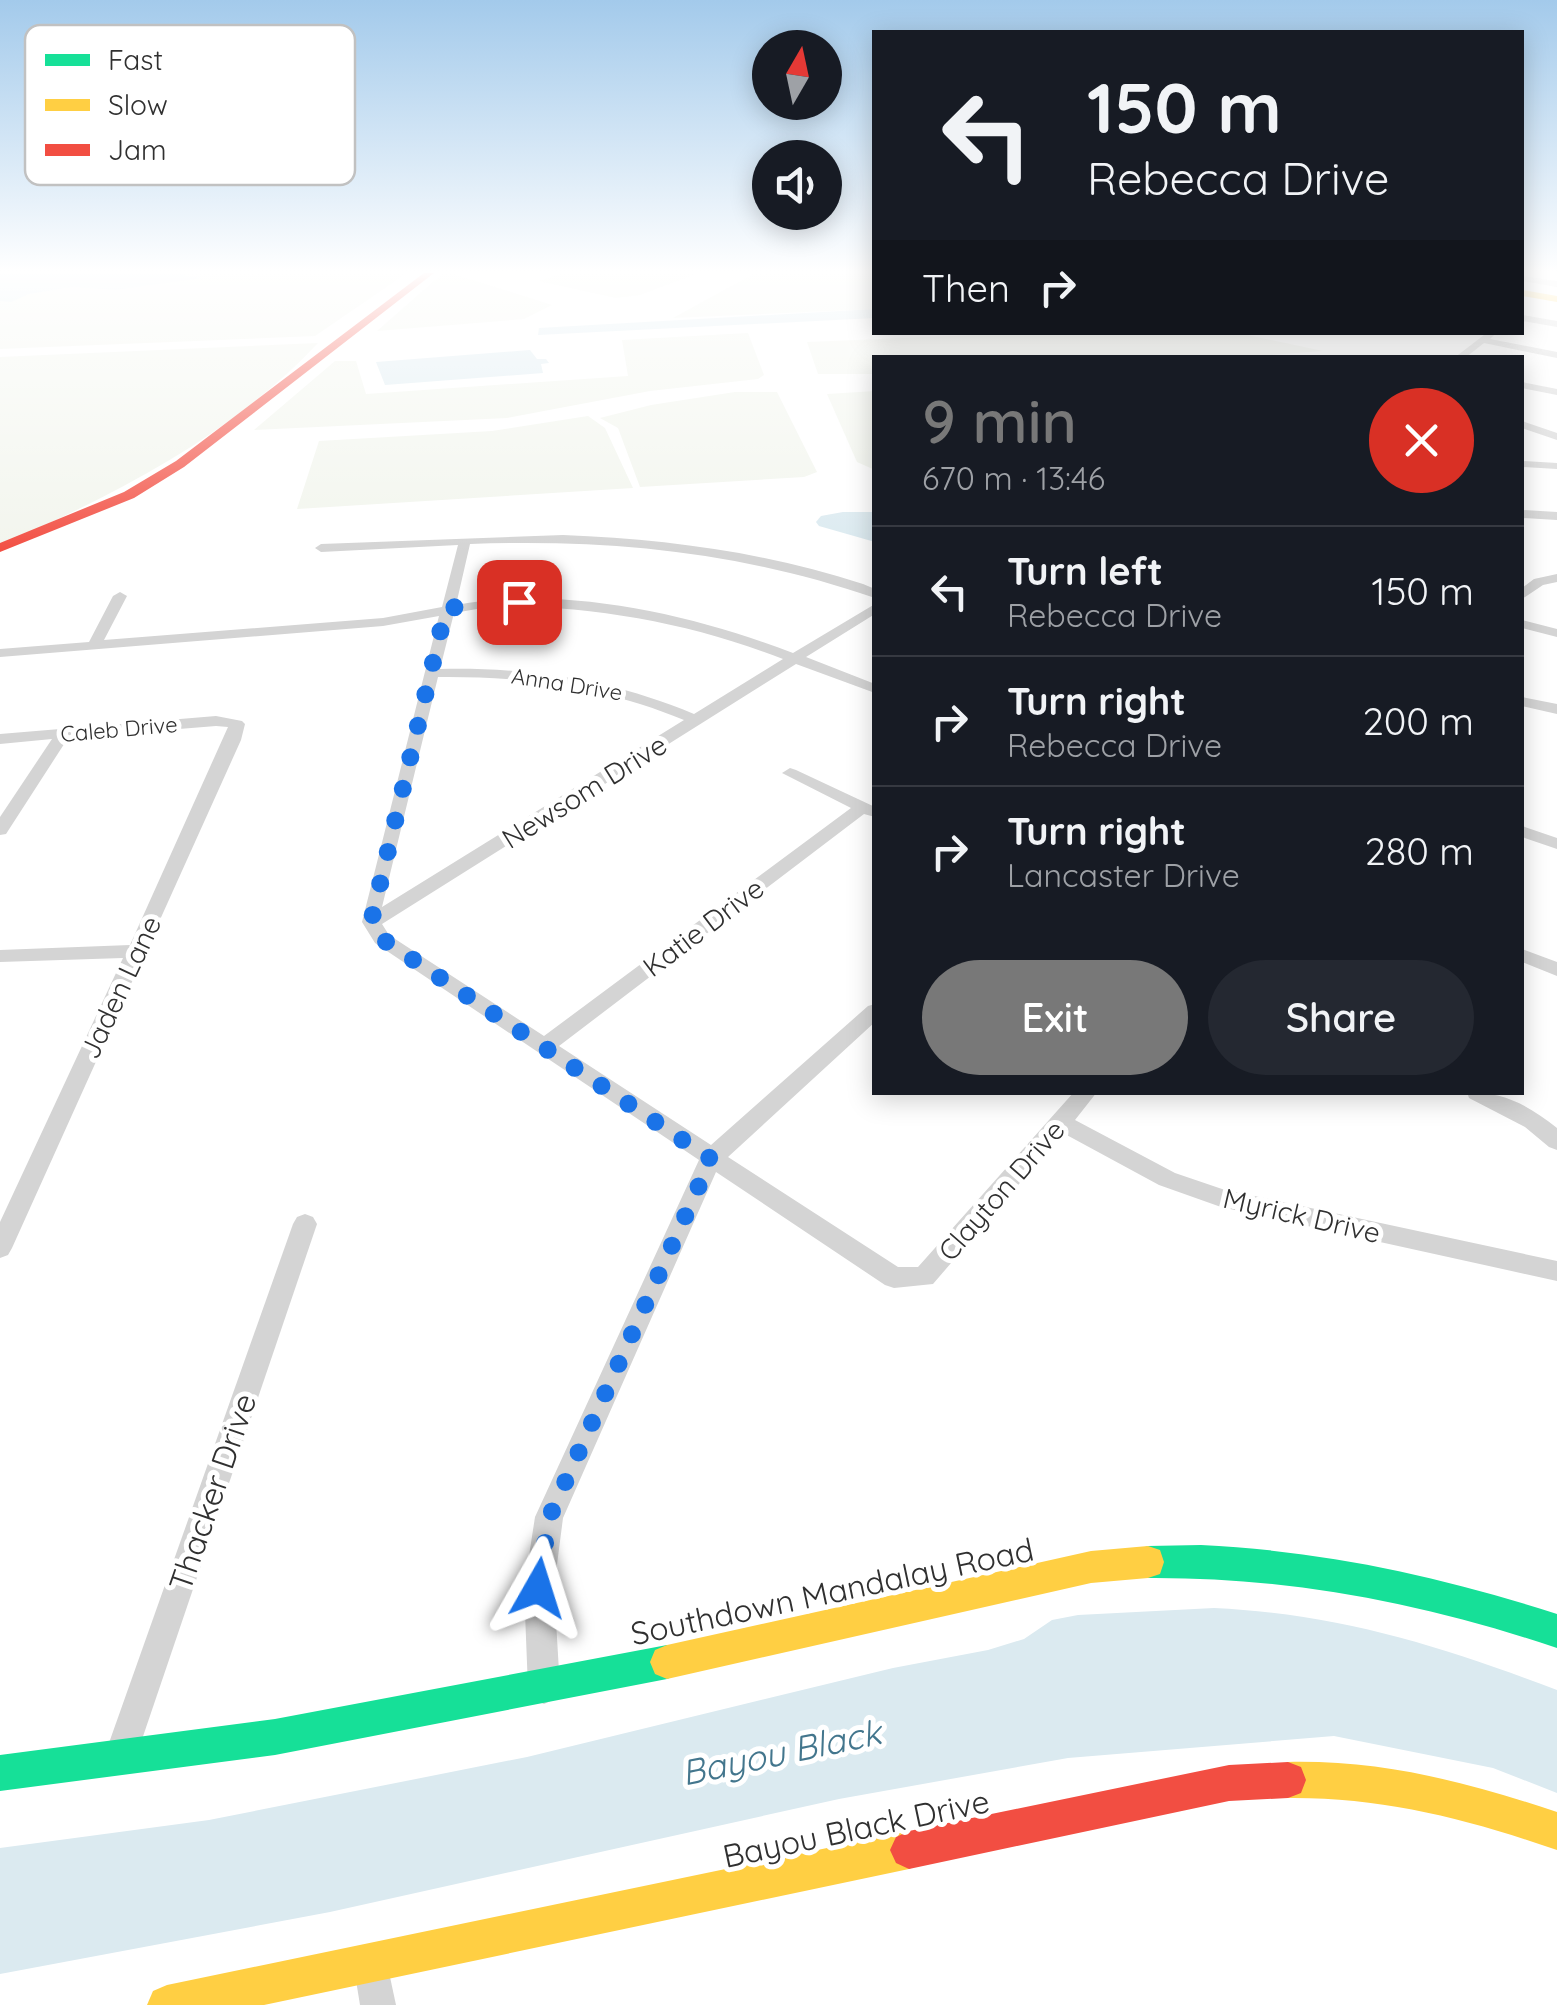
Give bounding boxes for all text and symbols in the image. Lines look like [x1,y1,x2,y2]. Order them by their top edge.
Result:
legend [25,25,355,185]
north arrow [752,30,842,120]
map controls [752,30,842,230]
text: Fast [108,42,163,77]
text: 150 m [1087,63,1282,151]
icon: left [922,70,1052,200]
text: Slow [108,87,168,122]
text: Jam [108,132,167,167]
button: sound [752,140,842,230]
text: Rebecca Drive [1087,150,1390,206]
icon: right [1030,260,1085,315]
text: Then [922,264,1010,312]
text: 9 min [922,383,1077,458]
button: close [1369,388,1474,493]
text: 670 m · 13:46 [922,458,1105,498]
text: Turn left [1007,547,1163,595]
pin [477,560,562,645]
icon: left [922,564,977,619]
text: 150 m [1372,567,1474,615]
icon: arrive [492,575,547,630]
text: Rebecca Drive [1007,595,1222,635]
street label: Anna Drive [510,661,624,707]
text: Turn right [1007,677,1186,725]
icon: right [922,694,977,749]
text: 200 m [1363,697,1474,745]
street label: Caleb Drive [59,710,179,748]
text: Rebecca Drive [1007,725,1222,765]
street label: Newsom Drive [495,726,673,856]
text: Turn right [1007,807,1186,855]
icon: right [922,824,977,879]
text: 280 m [1365,827,1474,875]
text: Lancaster Drive [1007,855,1240,895]
street label: Katie Drive [636,870,770,984]
street label: Jaden Lane [72,910,168,1064]
button: Exit [922,960,1188,1075]
button: Share [1208,960,1474,1075]
street label: Clayton Drive [930,1112,1072,1268]
street label: Myrick Drive [1220,1180,1384,1250]
street label: Thacker Drive [160,1388,264,1596]
street label: Southdown Mandalay Road [627,1529,1037,1653]
position arrow [486,1536,590,1640]
water label: Bayou Black [677,1709,888,1795]
street label: Bayou Black Drive [719,1780,993,1876]

